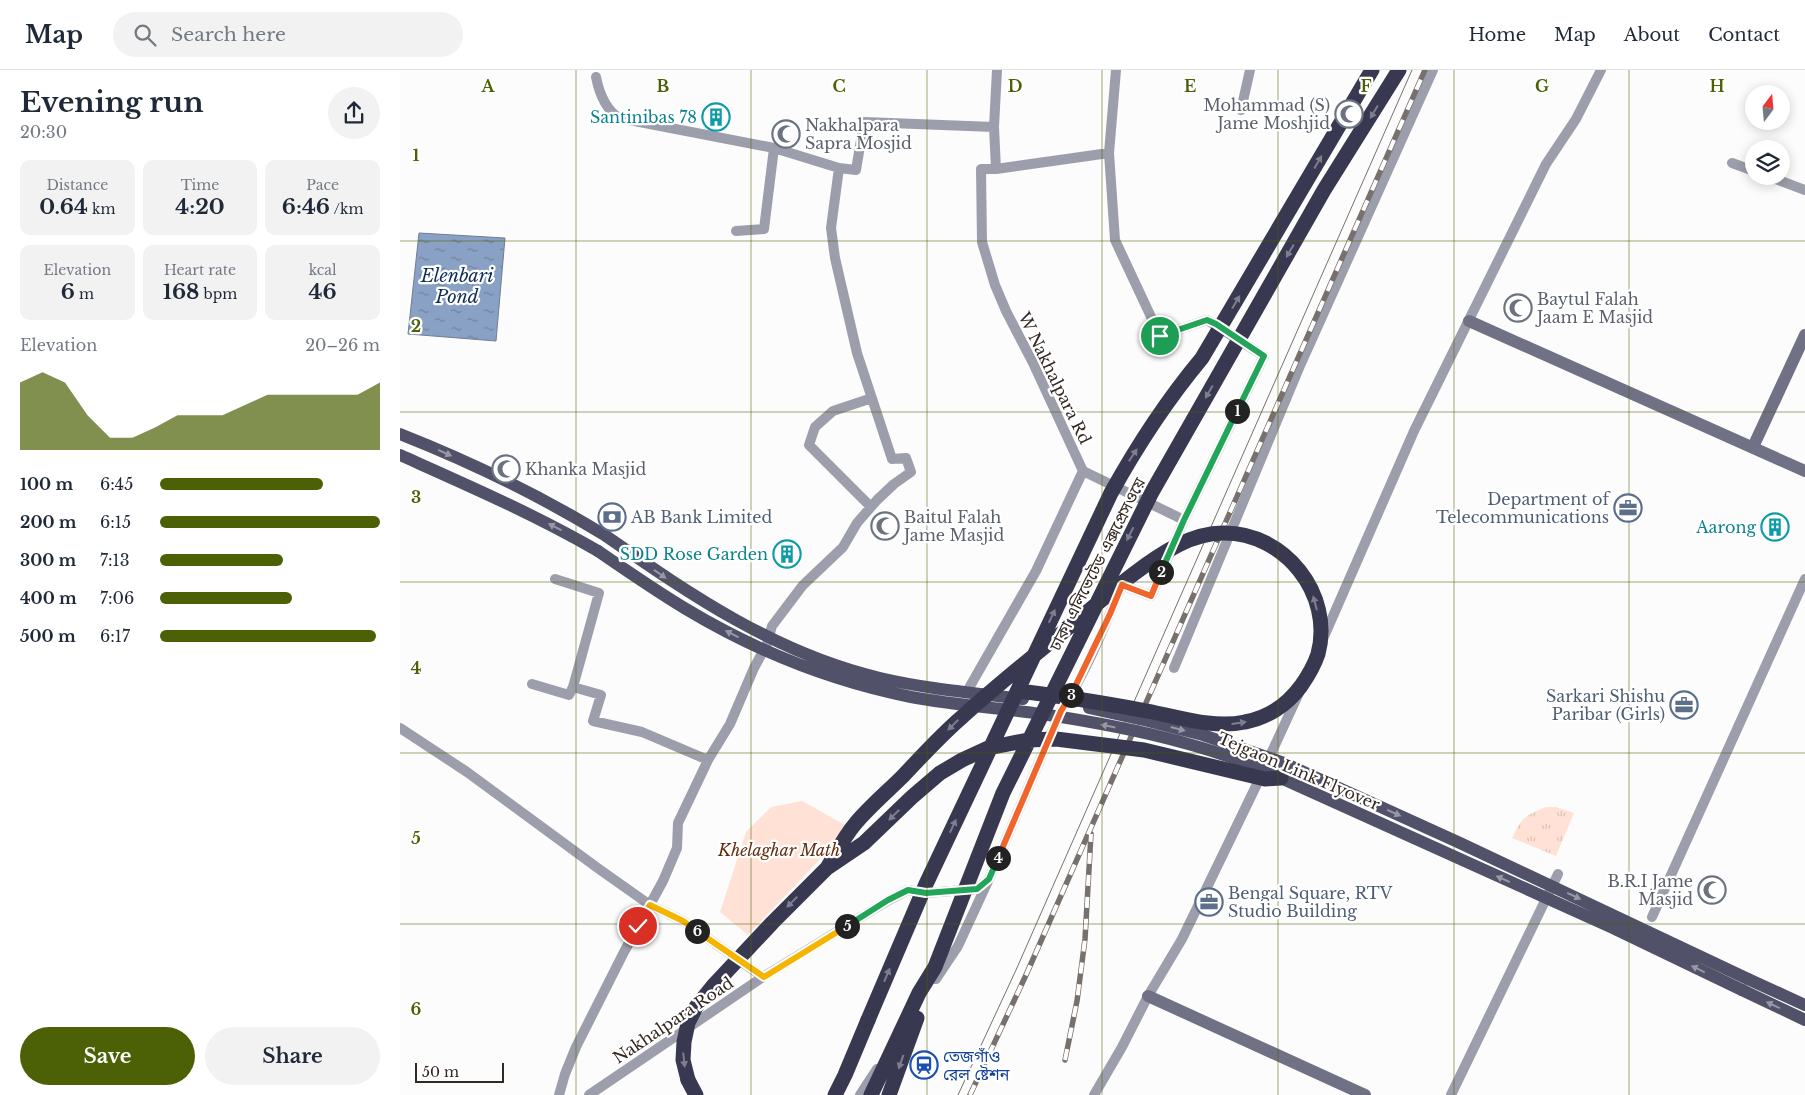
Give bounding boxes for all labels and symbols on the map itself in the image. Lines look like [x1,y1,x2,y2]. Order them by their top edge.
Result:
text: A [481,76,496,96]
text: B [657,76,670,96]
text: C [832,76,846,96]
text: D [1008,76,1022,96]
text: E [1184,76,1196,96]
text: F [1360,76,1372,96]
text: G [1535,76,1549,96]
text: H [1709,76,1725,96]
north arrow [1745,85,1790,130]
place label: Mohammad (S) Jame Moshjid [1204,95,1330,133]
mosque icon: Mohammad (S) Jame Moshjid [1334,99,1364,129]
building icon: Santinibas 78 [701,102,731,132]
one-way arrow [1369,105,1378,118]
place label: Santinibas 78 [590,107,697,127]
place label: Nakhalpara Sapra Mosjid [805,115,912,153]
mosque icon: Nakhalpara Sapra Mosjid [771,119,801,149]
text: 1 [413,145,420,165]
one-way arrow [1314,155,1323,168]
one-way arrow [1285,244,1294,257]
water label: Elenbari Pond [420,265,494,308]
place label: Baytul Falah Jaam E Masjid [1535,289,1653,327]
mosque icon: Baytul Falah Jaam E Masjid [1503,293,1533,323]
one-way arrow [1231,295,1240,308]
street label: W Nakhalpara Rd [1014,308,1096,447]
pin [1139,315,1181,357]
text: 2 [411,316,421,336]
one-way arrow [1205,384,1213,399]
pin: 1 [1224,398,1250,424]
one-way arrow [1128,449,1137,462]
one-way arrow [438,450,452,458]
mosque icon: Khanka Masjid [491,454,521,484]
place label: Khanka Masjid [525,459,646,479]
street label: ঢাকা এলিভেটেড এক্সপ্রেসওয়ে [1044,473,1150,655]
text: 3 [411,487,421,507]
place label: Department of Telecommunications [1436,489,1611,527]
office icon: Department of Telecommunications [1613,493,1643,523]
bank icon: AB Bank Limited [597,502,627,532]
place label: AB Bank Limited [630,507,773,527]
place label: Baitul Falah Jame Masjid [902,507,1004,545]
mosque icon: Baitul Falah Jame Masjid [870,511,900,541]
building icon: Aarong [1760,512,1790,542]
place label: Aarong [1695,517,1756,537]
one-way arrow [548,523,562,531]
one-way arrow [1126,527,1134,541]
building icon: SDD Rose Garden [772,539,802,569]
place label: SDD Rose Garden [620,544,768,564]
pin: 2 [1148,560,1174,584]
one-way arrow [654,569,667,579]
one-way arrow [1311,595,1319,610]
one-way arrow [1049,609,1057,623]
one-way arrow [724,630,739,638]
text: 4 [411,658,421,678]
pin: 3 [1058,682,1084,708]
place label: Sarkari Shishu Paribar (Girls) [1546,686,1665,724]
office icon: Sarkari Shishu Paribar (Girls) [1669,690,1699,720]
one-way arrow [1231,718,1247,726]
one-way arrow [948,719,960,731]
one-way arrow [1100,721,1116,729]
one-way arrow [1171,725,1186,733]
street label: Tejgaon Link Flyover [1215,728,1383,814]
one-way arrow [888,809,900,821]
one-way arrow [1387,810,1401,818]
one-way arrow [949,819,957,834]
text: 5 [411,828,421,848]
park label: Khelaghar Math [717,840,840,860]
pin: 4 [986,846,1010,870]
place label: B.R.I Jame Masjid [1607,871,1693,909]
one-way arrow [1496,874,1510,882]
mosque icon: B.R.I Jame Masjid [1697,875,1727,905]
place label: Bengal Square, RTV Studio Building [1228,883,1393,921]
office icon: Bengal Square, RTV Studio Building [1194,887,1224,917]
one-way arrow [1567,892,1581,900]
one-way arrow [787,896,799,908]
pin [617,905,659,947]
pin: 5 [834,914,860,938]
pin: 6 [684,918,710,944]
one-way arrow [1691,965,1705,973]
one-way arrow [883,968,891,982]
street label: Nakhalpara Road [609,972,737,1068]
text: 6 [411,999,422,1019]
one-way arrow [1766,1001,1781,1009]
place label: তেজগাঁও রেল ষ্টেশন [943,1046,1010,1084]
station icon: তেজগাঁও রেল ষ্টেশন [909,1050,939,1080]
one-way arrow [680,1052,688,1068]
one-way arrow [897,1055,904,1070]
scale bar [415,1060,504,1083]

